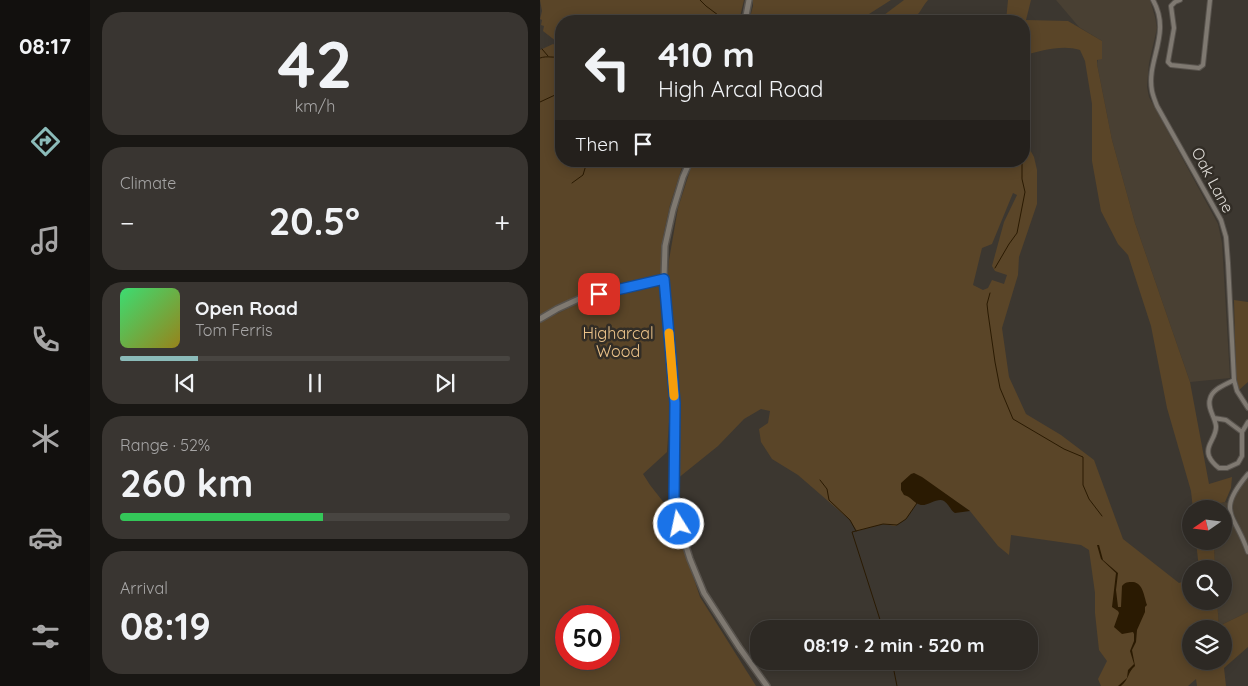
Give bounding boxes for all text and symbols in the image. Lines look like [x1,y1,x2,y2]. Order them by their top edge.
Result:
text: 42 [277,23,353,104]
text: 08:17 [19,32,71,60]
text: 410 m [658,32,755,76]
icon: left [575,35,640,100]
text: High Arcal Road [658,75,823,103]
text: km/h [295,96,335,116]
icon: directions [28,124,63,159]
icon: arrive [629,130,657,158]
text: Then [575,132,619,156]
street label: Oak Lane [1187,144,1239,216]
text: Climate [120,173,176,193]
text: 20.5° [269,197,360,245]
text: − [120,205,135,240]
text: + [494,205,510,240]
icon: music [28,223,63,258]
pin [578,273,620,315]
icon: arrive [585,280,613,308]
text: Open Road [195,296,298,320]
text: Tom Ferris [195,320,272,340]
icon: phone [28,322,63,357]
park label: Higharcal Wood [582,323,654,361]
icon: previous [171,369,199,397]
icon: pause [301,369,329,397]
icon: next [431,369,459,397]
icon: climate [28,421,63,456]
text: Range · 52% [120,435,210,455]
text: 260 km [120,459,253,507]
position arrow [652,497,704,549]
north arrow [1182,500,1232,550]
map controls [1182,500,1232,670]
icon: car [28,520,63,555]
button: search [1182,560,1232,610]
text: Arrival [120,578,168,598]
text: 08:19 [120,602,211,650]
speed limit sign: 50 [555,605,620,670]
icon: filters [28,619,63,654]
button: layers [1182,620,1232,670]
text: 08:19 · 2 min · 520 m [804,633,984,657]

